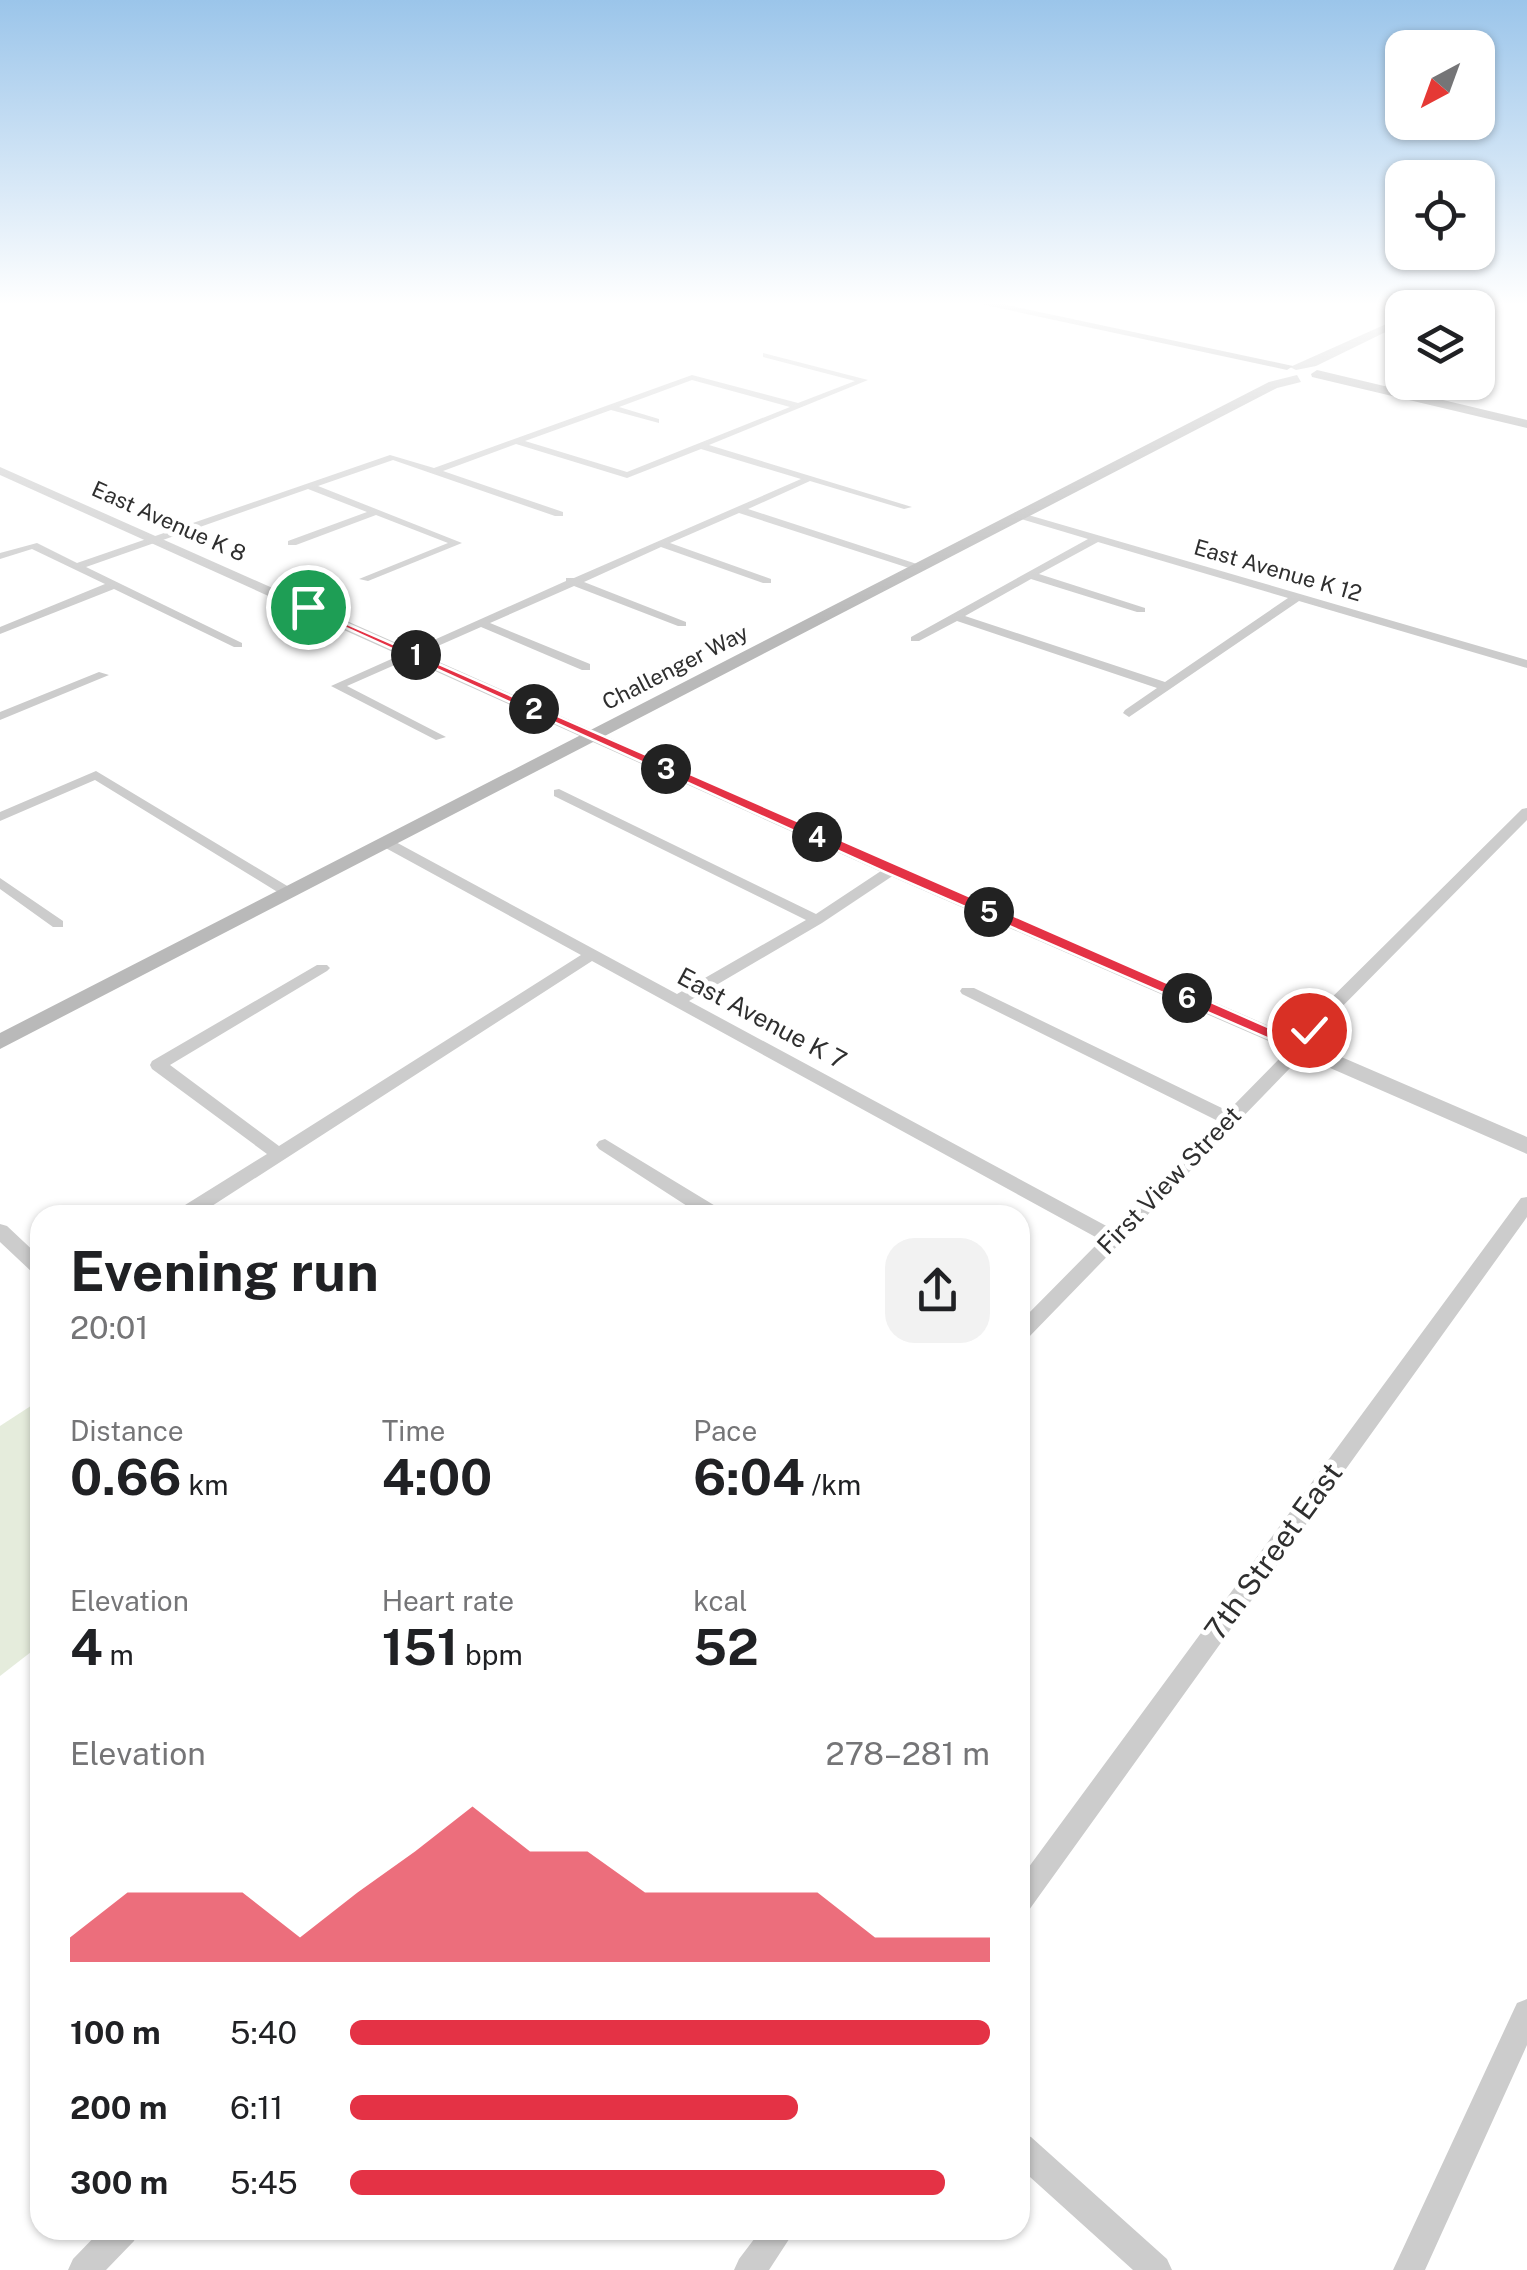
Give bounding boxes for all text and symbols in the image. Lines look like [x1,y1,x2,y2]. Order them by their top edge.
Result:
north arrow [1385,30,1495,140]
map controls [1385,30,1495,400]
button: locate [1385,160,1495,270]
button: layers [1385,290,1495,400]
street label: East Avenue K 8 [88,475,250,567]
street label: East Avenue K 12 [1191,534,1365,606]
pin [266,565,351,650]
icon: arrive [281,580,336,635]
street label: Challenger Way [598,619,753,715]
pin: 1 [391,630,441,680]
text: 1 [410,638,422,671]
pin: 2 [509,684,559,734]
text: 2 [525,692,543,725]
pin: 3 [641,744,691,794]
text: 3 [657,752,675,785]
pin: 4 [792,812,842,862]
text: 4 [808,820,826,853]
pin: 5 [964,887,1014,937]
text: 5 [980,895,998,928]
street label: East Avenue K 7 [672,961,852,1075]
pin: 6 [1162,973,1212,1023]
text: 6 [1178,981,1196,1014]
pin [1267,988,1352,1073]
icon: check [1282,1003,1337,1058]
street label: First View Street [1091,1100,1247,1260]
button: share [885,1238,990,1343]
text: Evening run [70,1239,379,1303]
text: 20:01 [70,1309,148,1346]
text: Distance [70,1414,184,1447]
text: Time [382,1414,445,1447]
text: Pace [693,1414,757,1447]
text: 0.66 [70,1447,182,1506]
text: 4:00 [382,1447,492,1506]
text: 6:04 [693,1447,805,1506]
street label: 7th Street East [1197,1455,1349,1647]
text: km [182,1468,228,1501]
text: /km [805,1468,861,1501]
text: Elevation [70,1584,189,1617]
text: Heart rate [382,1584,514,1617]
text: kcal [693,1584,747,1617]
text: 4 [70,1617,103,1676]
text: 151 [382,1617,458,1676]
text: 52 [693,1617,759,1676]
text: m [103,1638,134,1671]
text: bpm [458,1638,523,1671]
text: Elevation [70,1735,206,1772]
text: 278–281 m [826,1735,990,1772]
text: 100 m [70,2014,161,2051]
text: 5:40 [230,2014,297,2051]
text: 200 m [70,2089,167,2126]
text: 6:11 [230,2089,283,2126]
text: 300 m [70,2164,168,2201]
text: 5:45 [230,2164,298,2201]

